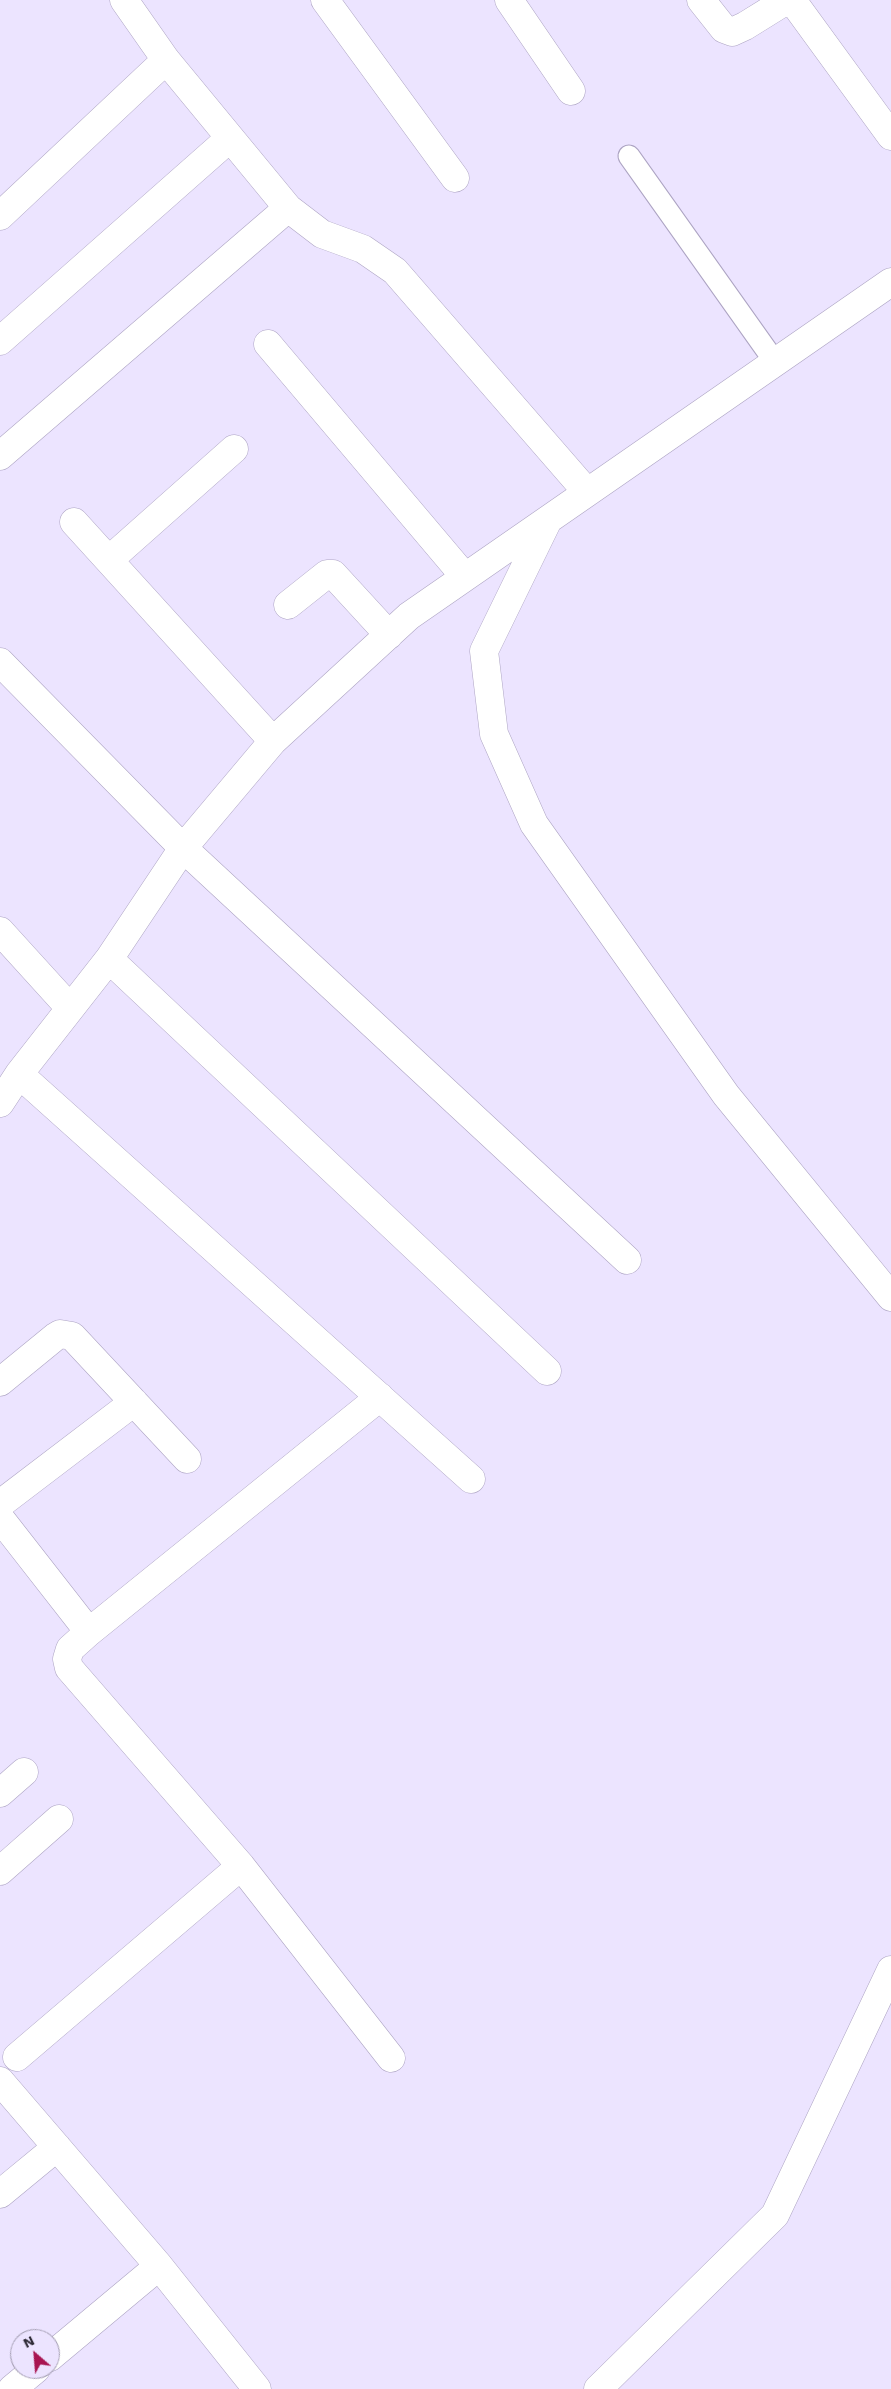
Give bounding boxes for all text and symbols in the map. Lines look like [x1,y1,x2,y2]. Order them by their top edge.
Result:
north arrow [10,2329,60,2379]
text: N [20,2332,37,2351]

